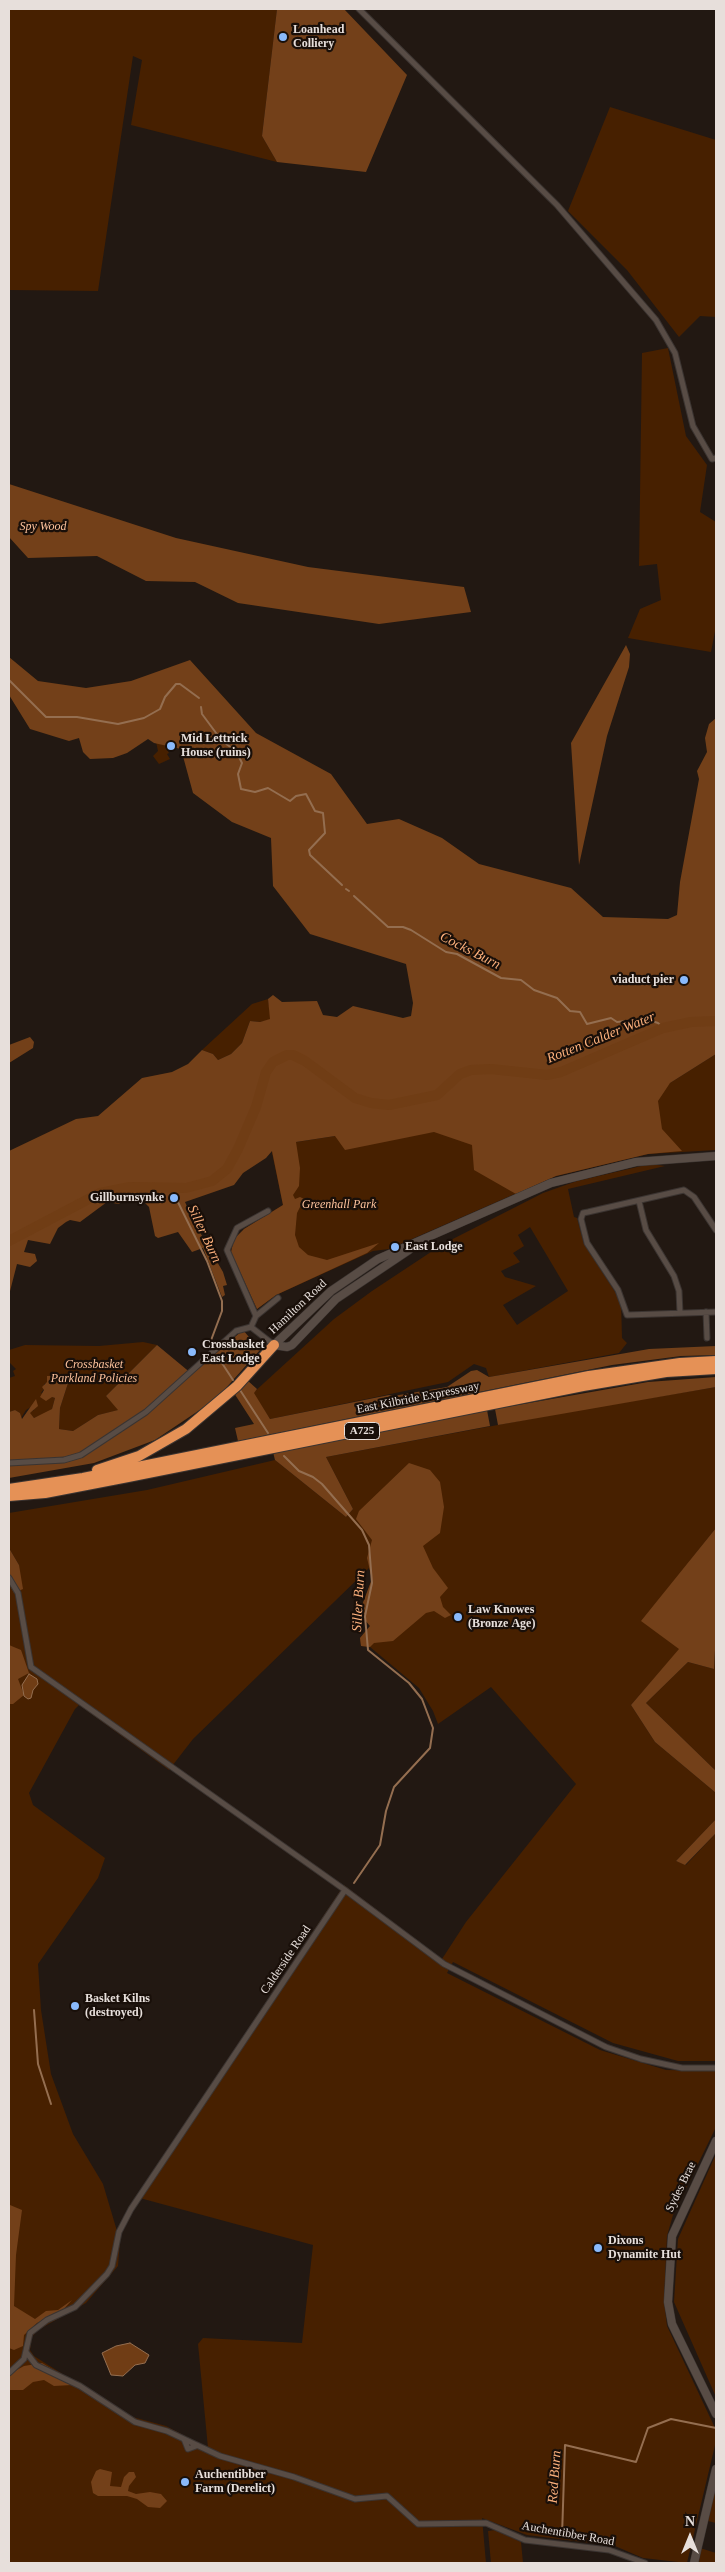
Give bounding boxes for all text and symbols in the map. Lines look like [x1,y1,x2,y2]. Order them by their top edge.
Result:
place label: Loanhead Colliery [293,23,344,51]
marker: Loanhead Colliery [277,31,289,43]
park label: Spy Wood [19,520,67,534]
place label: Mid Lettrick House (ruins) [181,732,251,760]
marker: Mid Lettrick House (ruins) [165,740,177,752]
water label: Cocks Burn [437,929,503,973]
place label: viaduct pier [612,973,674,987]
marker: viaduct pier [678,974,690,986]
water label: Rotten Calder Water [544,1009,658,1067]
place label: Gillburnsynke [90,1191,164,1205]
marker: Gillburnsynke [168,1192,180,1204]
park label: Greenhall Park [302,1198,376,1212]
water label: Siller Burn [183,1202,225,1266]
place label: East Lodge [405,1240,463,1254]
marker: East Lodge [389,1241,401,1253]
street label: Hamilton Road [266,1277,330,1337]
place label: Crossbasket East Lodge [202,1338,264,1366]
marker: Crossbasket East Lodge [186,1346,198,1358]
park label: Crossbasket Parkland Policies [51,1358,137,1386]
street label: East Kilbride Expressway [355,1379,481,1417]
road number: A725 [344,1422,380,1440]
water label: Siller Burn [349,1570,369,1632]
place label: Law Knowes (Bronze Age) [468,1603,535,1631]
marker: Law Knowes (Bronze Age) [452,1611,464,1623]
street label: Calderside Road [258,1923,314,1997]
place label: Basket Kilns (destroyed) [85,1992,150,2020]
marker: Basket Kilns (destroyed) [69,2000,81,2012]
street label: Sydes Brae [663,2159,699,2215]
place label: Dixons Dynamite Hut [608,2234,681,2262]
marker: Dixons Dynamite Hut [592,2242,604,2254]
water label: Red Burn [545,2450,565,2504]
place label: Auchentibber Farm (Derelict) [195,2468,275,2496]
marker: Auchentibber Farm (Derelict) [179,2476,191,2488]
north arrow [665,2512,715,2562]
text: N [685,2514,695,2529]
street label: Auchentibber Road [521,2519,615,2549]

